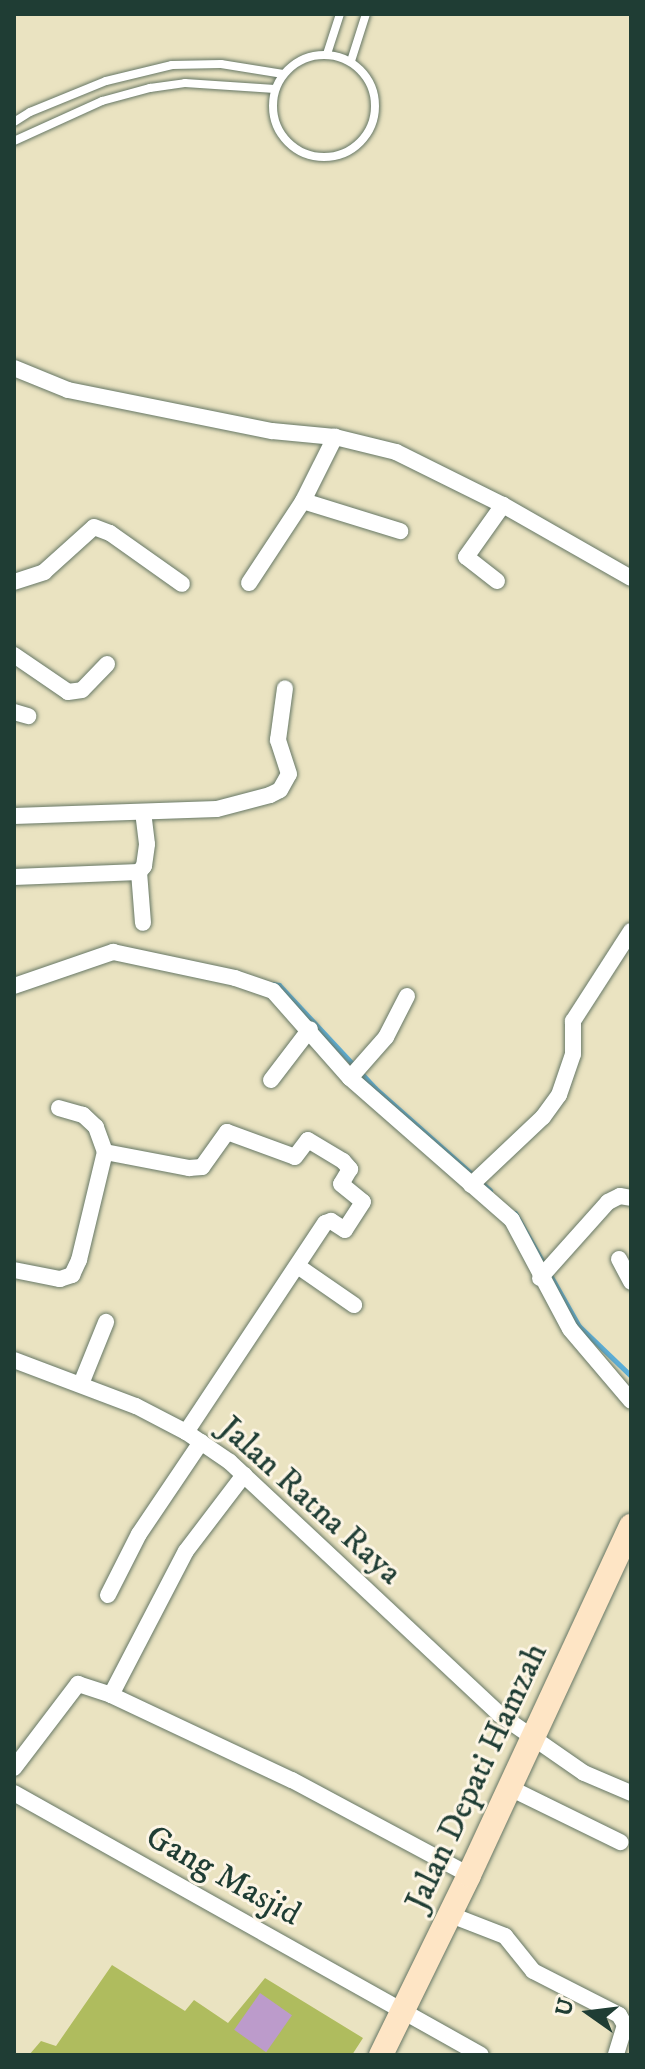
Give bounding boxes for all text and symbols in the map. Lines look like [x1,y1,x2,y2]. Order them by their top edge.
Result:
street label: Jalan Ratna Raya [210,1408,410,1594]
street label: Jalan Depati Hamzah [397,1637,557,1917]
street label: Gang Masjid [139,1817,307,1935]
north arrow [549,1973,629,2053]
text: U [550,1996,580,2019]

